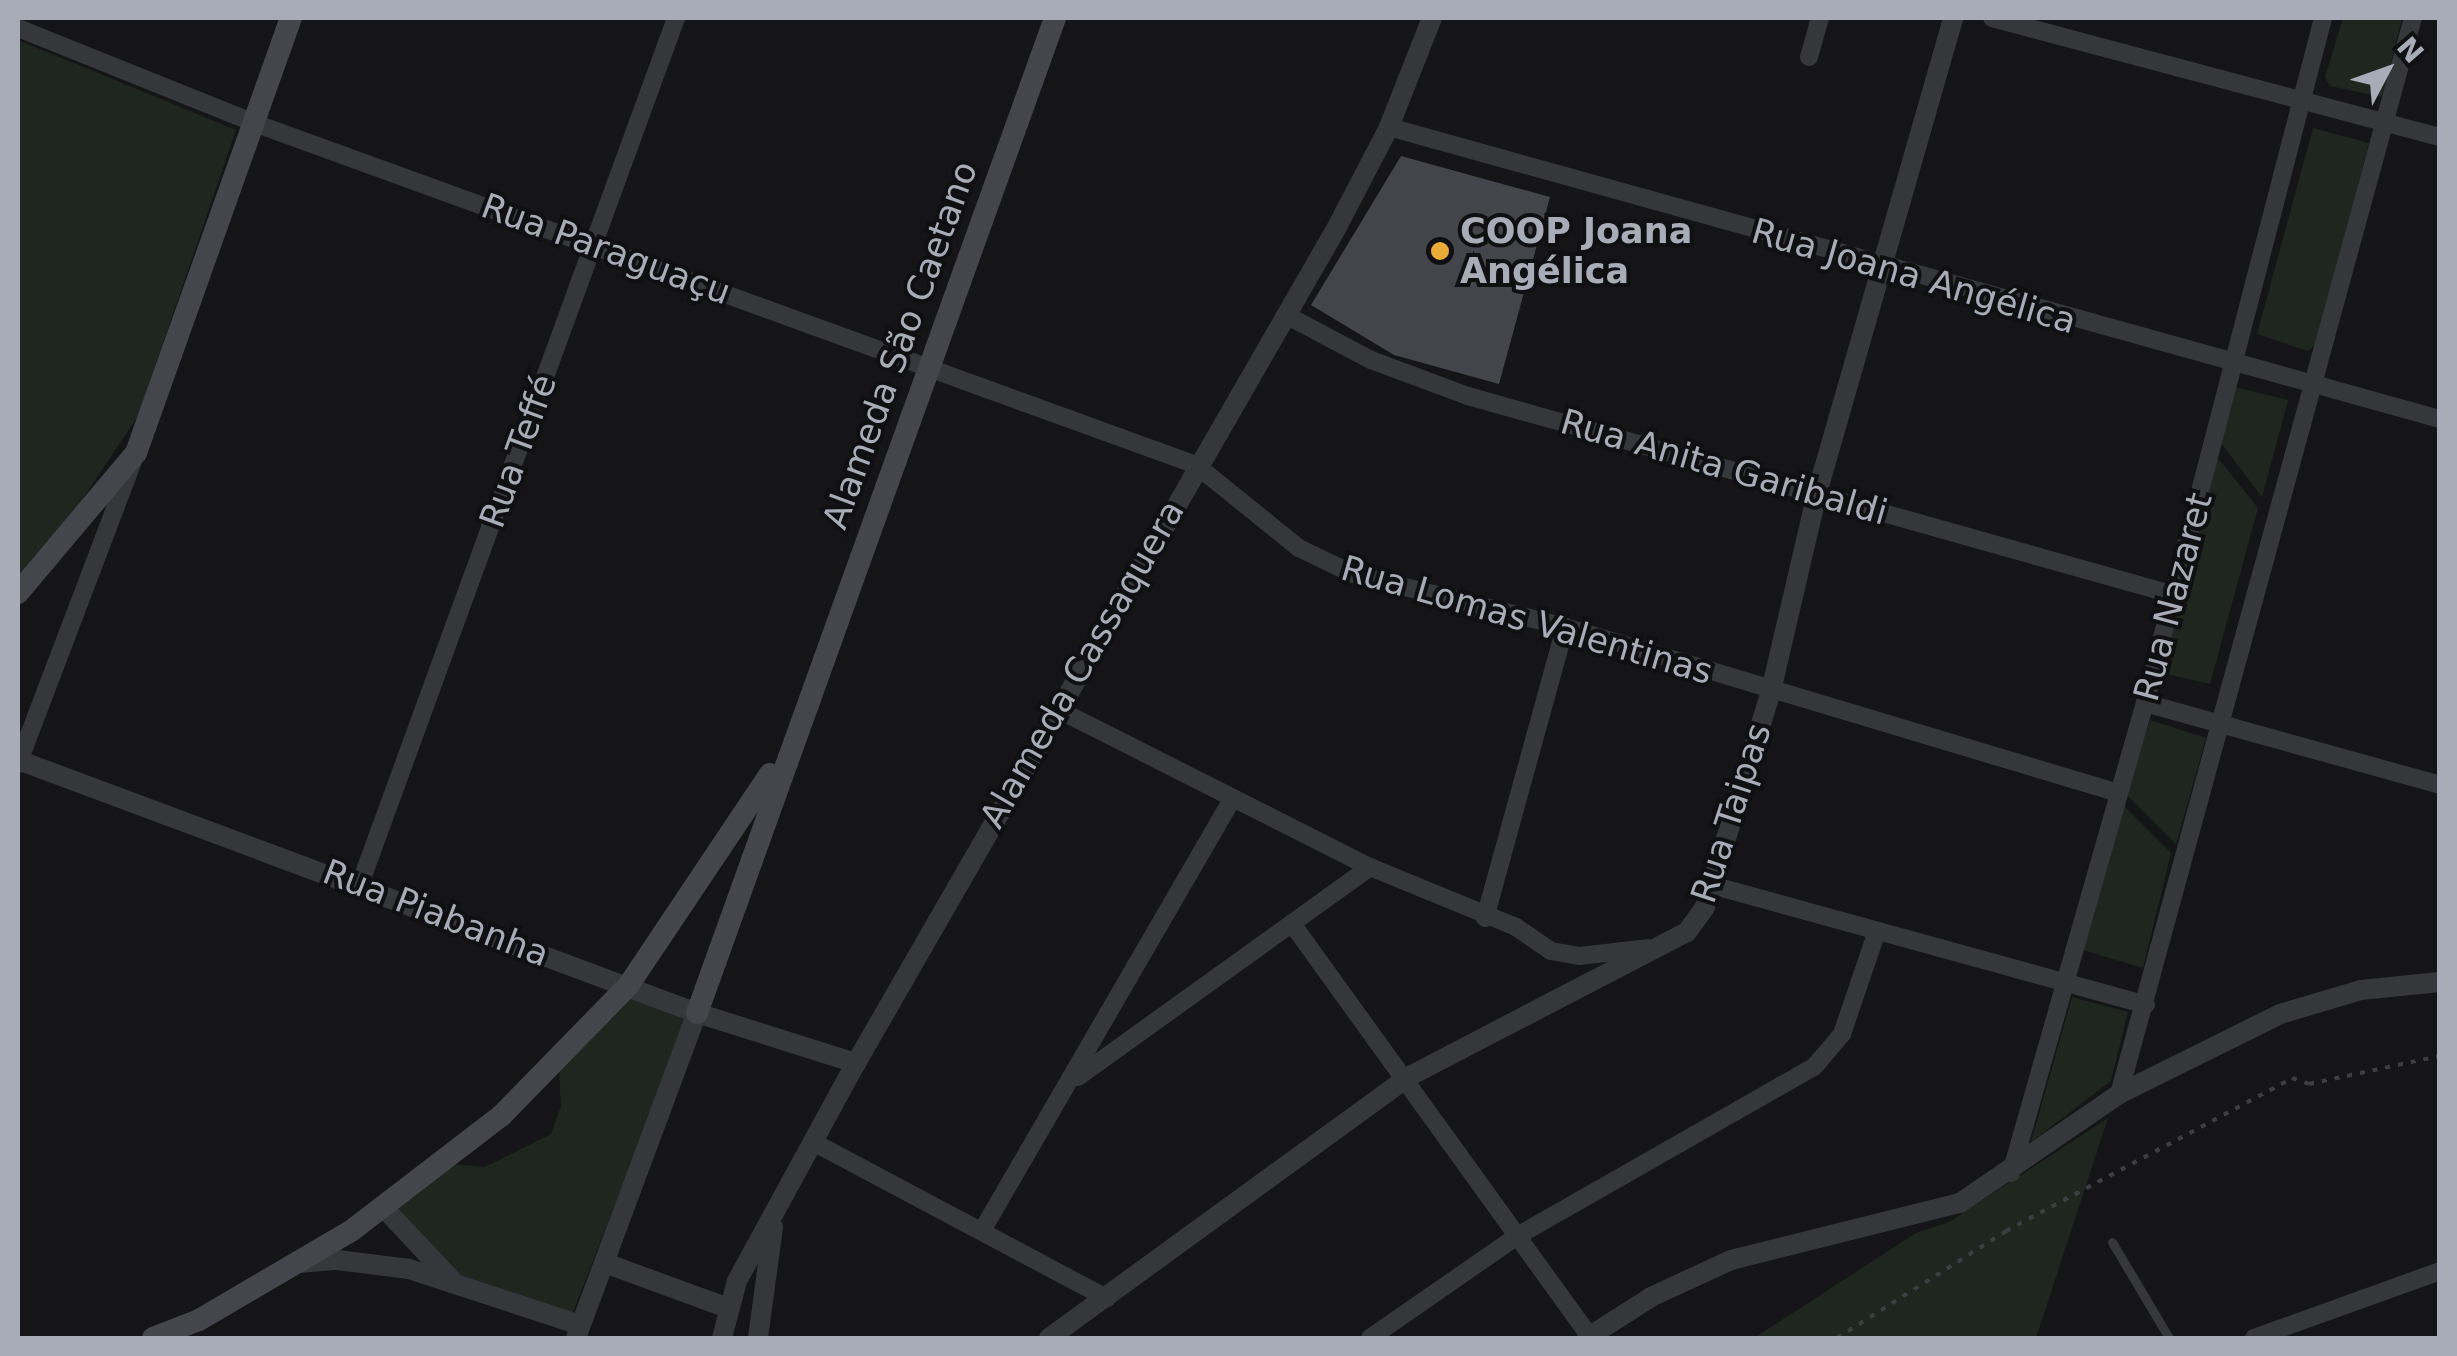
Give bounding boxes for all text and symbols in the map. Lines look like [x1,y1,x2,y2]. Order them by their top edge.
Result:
north arrow [2337,20,2437,120]
text: N [2390,30,2430,70]
street label: Alameda São Caetano [814,156,986,534]
street label: Rua Paraguaçu [476,185,736,313]
place label: COOP Joana Angélica [1460,210,1692,292]
street label: Rua Joana Angélica [1747,210,2081,342]
marker: COOP Joana Angélica [1429,240,1451,262]
street label: Rua Teffé [471,369,565,533]
street label: Rua Anita Garibaldi [1556,400,1892,534]
street label: Rua Nazaret [2125,488,2221,706]
street label: Alameda Cassaquera [971,493,1193,835]
street label: Rua Lomas Valentinas [1337,547,1717,693]
street label: Rua Taipas [1682,718,1780,908]
street label: Rua Piabanha [317,851,555,975]

